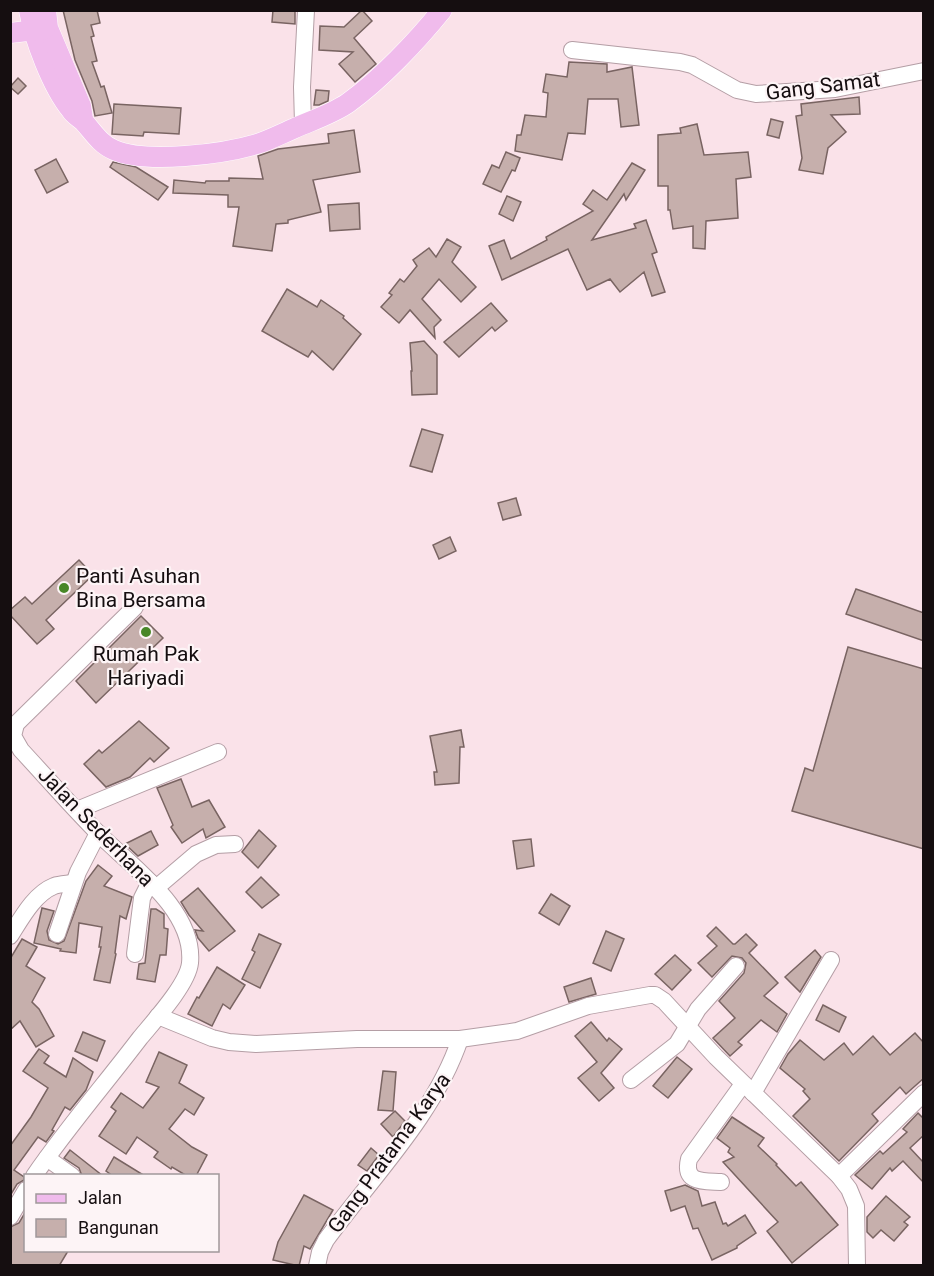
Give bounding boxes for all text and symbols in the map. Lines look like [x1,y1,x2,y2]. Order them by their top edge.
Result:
street label: Gang Samat [764,67,882,105]
place label: Panti Asuhan Bina Bersama [76,564,206,612]
marker: Panti Asuhan Bina Bersama [57,581,71,595]
marker: Rumah Pak Hariyadi [139,625,153,639]
place label: Rumah Pak Hariyadi [93,642,200,690]
street label: Jalan Sederhana [33,763,159,891]
street label: Gang Pratama Karya [323,1068,455,1238]
legend [24,1174,219,1252]
text: Jalan [78,1187,122,1208]
text: Bangunan [78,1217,159,1238]

